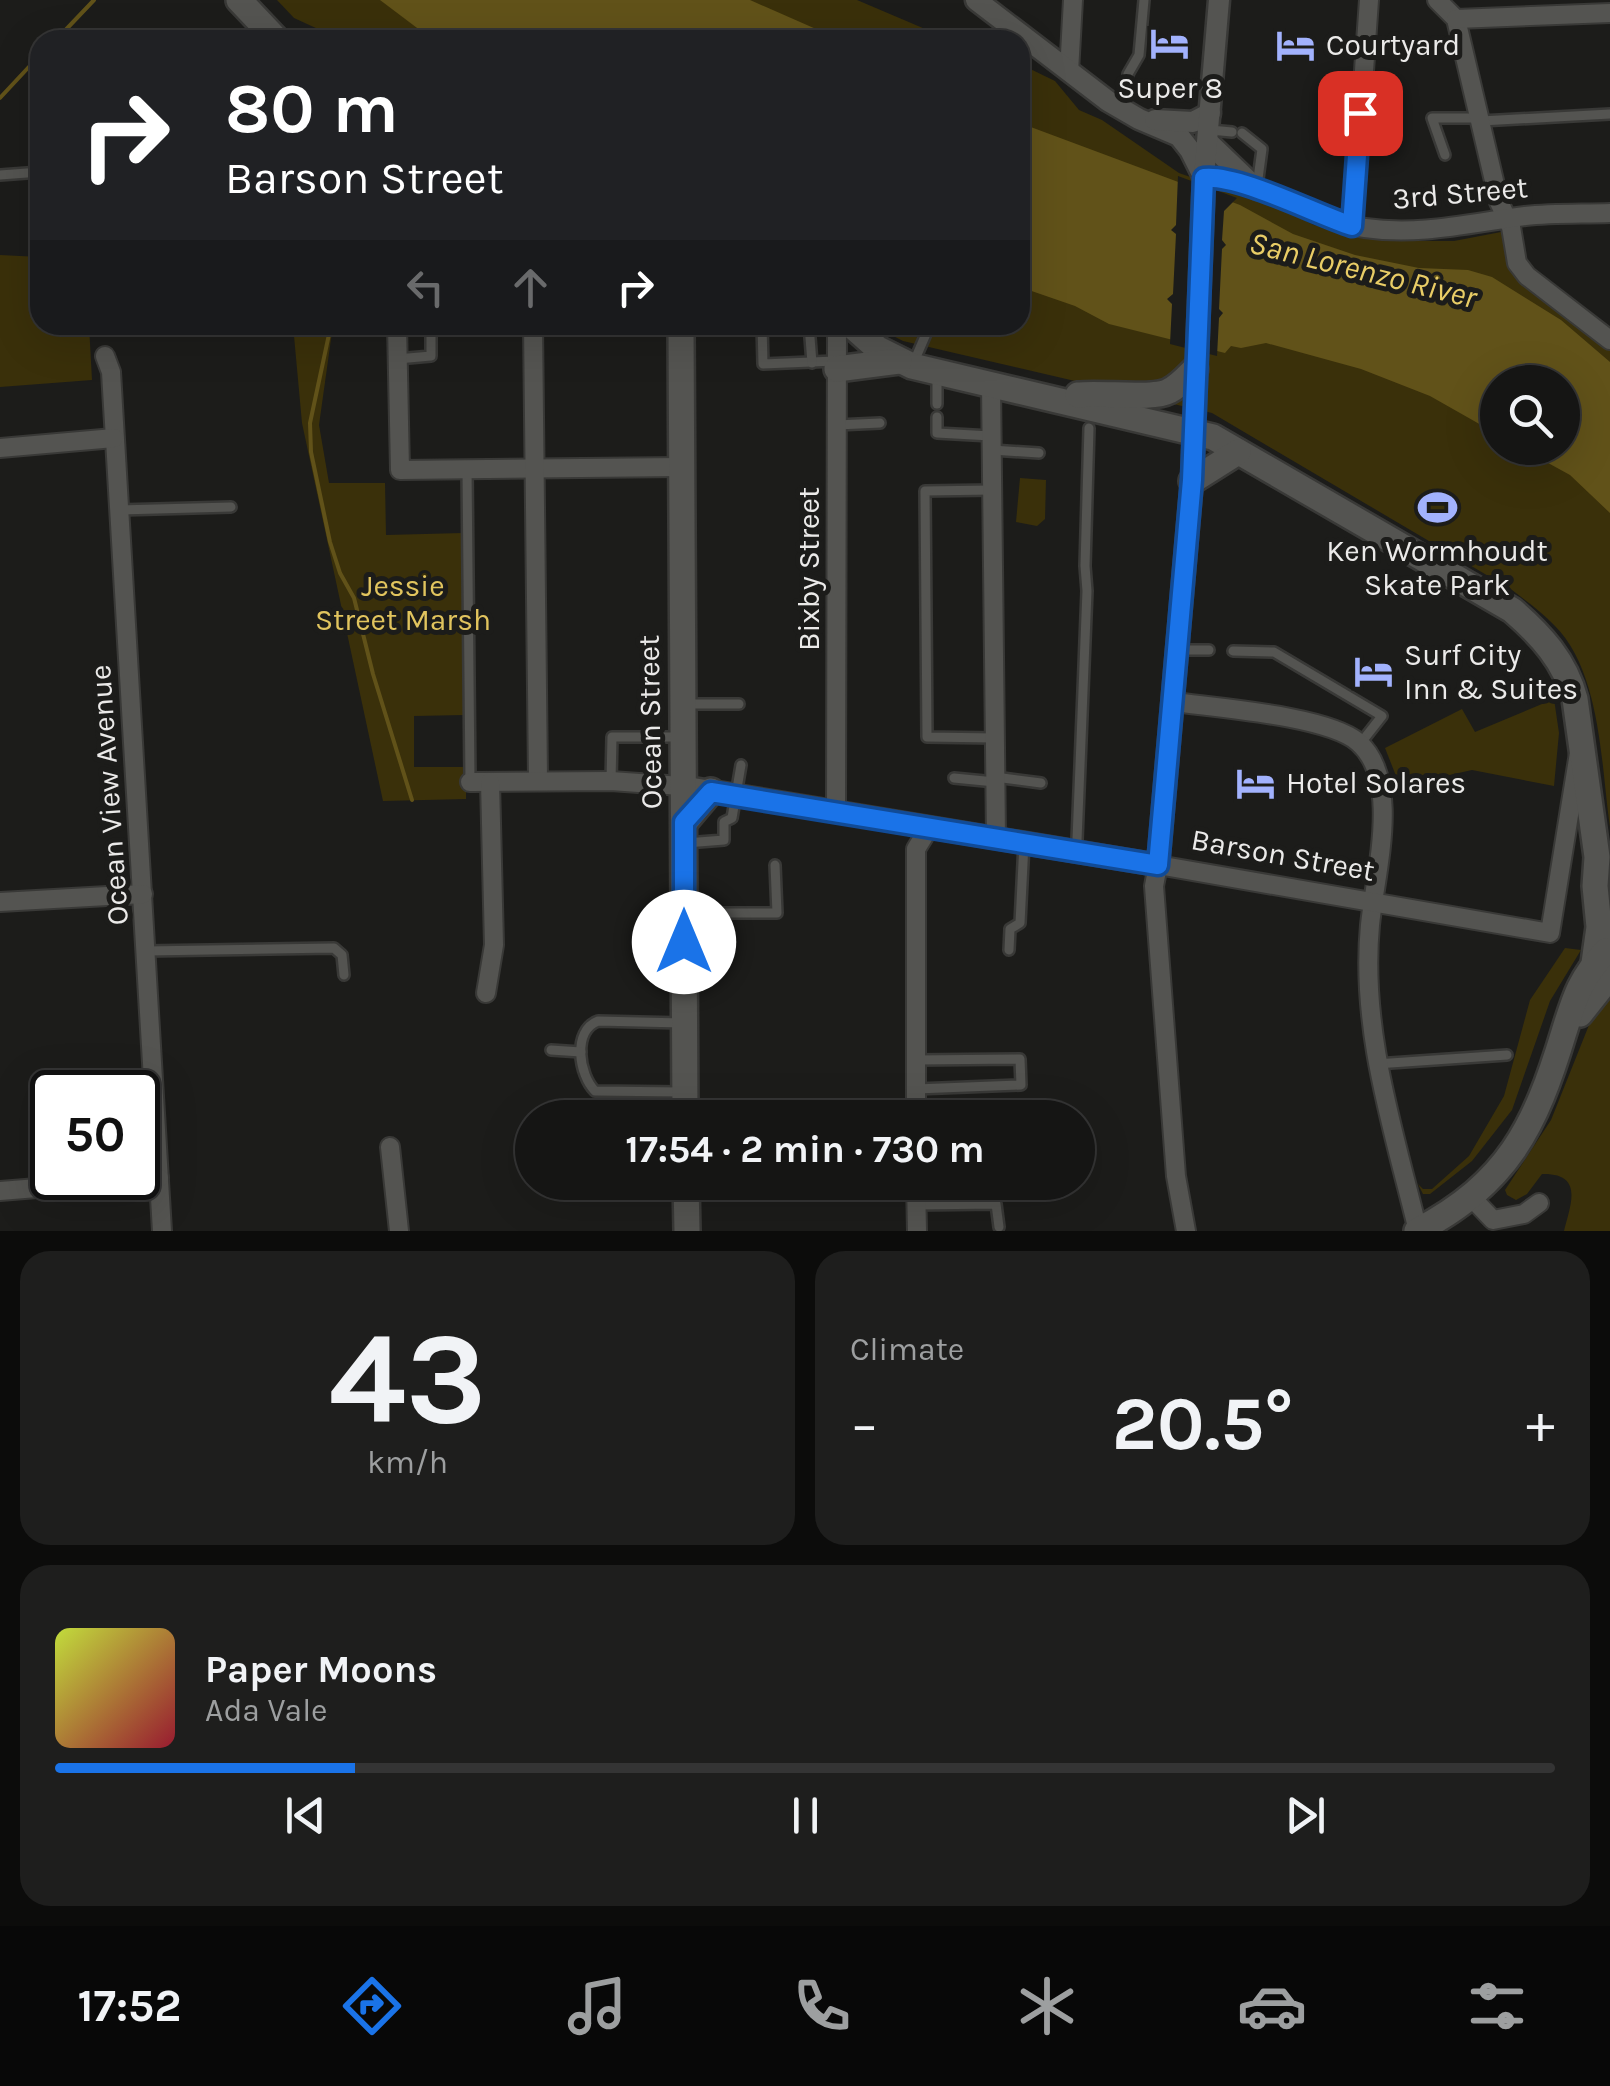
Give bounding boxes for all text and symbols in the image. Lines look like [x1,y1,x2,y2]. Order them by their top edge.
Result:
hotel icon: Super 8 [1149,23,1191,65]
hotel icon: Courtyard [1275,24,1317,66]
place label: Courtyard [1326,27,1460,63]
text: 80 m [225,68,399,150]
icon: right [60,70,190,200]
place label: Super 8 [1117,70,1223,106]
pin [1318,71,1403,156]
icon: arrive [1333,86,1388,141]
text: Barson Street [225,152,504,204]
street label: 3rd Street [1391,169,1529,217]
water label: San Lorenzo River [1246,224,1481,316]
icon: left [398,260,453,315]
icon: ahead [503,260,558,315]
icon: right [608,260,663,315]
map controls [1480,365,1580,465]
button: search [1480,365,1580,465]
sports icon: Ken Wormhoudt Skate Park [1416,486,1458,528]
street label: Bixby Street [791,487,827,651]
place label: Ken Wormhoudt Skate Park [1326,533,1548,603]
park label: Jessie Street Marsh [315,568,491,638]
street label: Ocean Street [630,635,670,809]
place label: Surf City Inn & Suites [1404,637,1578,707]
hotel icon: Surf City Inn & Suites [1353,651,1395,693]
street label: Ocean View Avenue [82,664,136,926]
hotel icon: Hotel Solares [1235,762,1277,804]
place label: Hotel Solares [1286,765,1466,801]
street label: Barson Street [1188,821,1378,889]
position arrow [632,890,736,994]
speed limit sign: 50 [30,1070,160,1200]
text: 17:54 · 2 min · 730 m [625,1127,985,1172]
text: 43 [328,1303,487,1455]
text: Climate [850,1331,964,1368]
text: 20.5° [1112,1380,1293,1468]
text: − [850,1392,879,1456]
text: + [1526,1392,1555,1456]
text: km/h [367,1444,448,1481]
text: Paper Moons [205,1647,437,1692]
text: Ada Vale [205,1692,328,1729]
icon: previous [278,1788,333,1843]
icon: pause [778,1788,833,1843]
icon: next [1278,1788,1333,1843]
icon: directions [337,1971,407,2041]
icon: music [562,1971,632,2041]
icon: phone [787,1971,857,2041]
icon: climate [1012,1971,1082,2041]
icon: car [1237,1971,1307,2041]
icon: filters [1462,1971,1532,2041]
text: 17:52 [78,1980,182,2032]

